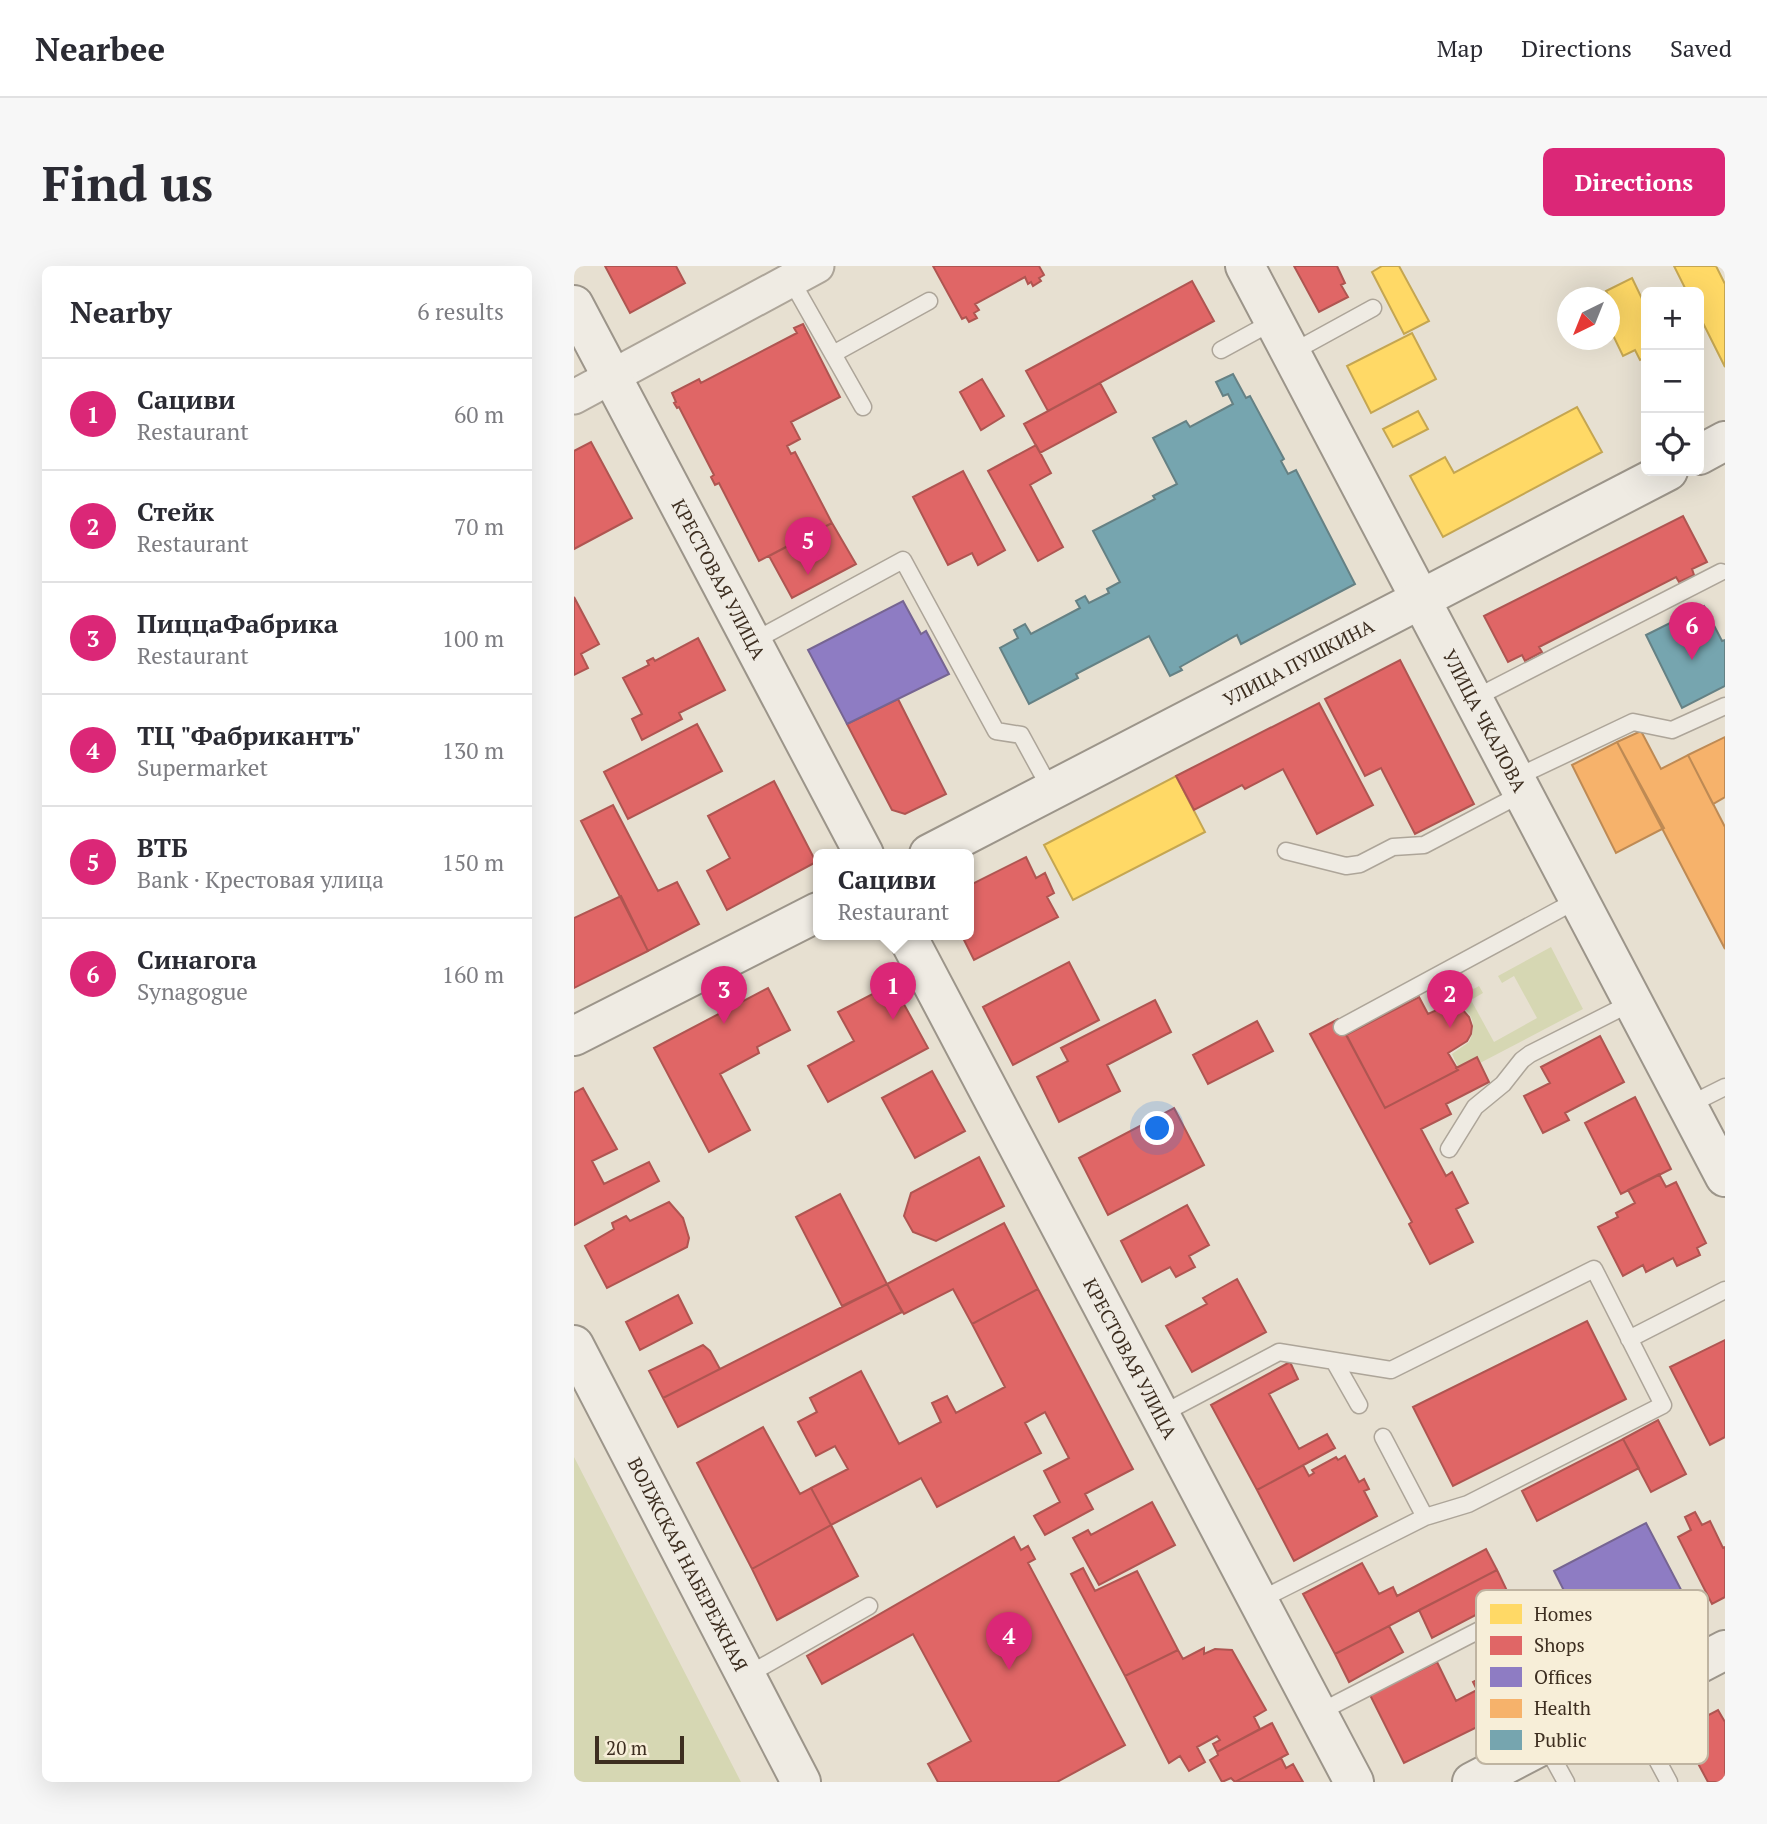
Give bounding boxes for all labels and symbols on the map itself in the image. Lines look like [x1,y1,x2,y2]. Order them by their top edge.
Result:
north arrow [1557,287,1620,350]
street label: КРЕСТОВАЯ УЛИЦА [667,494,772,663]
pin: 5 [785,517,831,575]
pin: 6 [1669,602,1715,660]
street label: УЛИЦА ПУШКИНА [1218,613,1378,712]
street label: УЛИЦА ЧКАЛОВА [1437,645,1533,796]
pin: 1 [870,962,916,1020]
pin: 3 [701,966,747,1024]
pin: 2 [1427,970,1473,1028]
your location [1140,1111,1174,1145]
street label: КРЕСТОВАЯ УЛИЦА [1078,1274,1183,1443]
street label: ВОЛЖСКАЯ НАБЕРЕЖНАЯ [622,1453,754,1675]
legend [1476,1590,1708,1764]
text: Homes [1534,1601,1593,1626]
pin: 4 [986,1612,1032,1670]
text: Shops [1534,1632,1585,1657]
text: Offices [1534,1664,1592,1689]
text: Health [1534,1695,1591,1720]
text: Public [1534,1727,1587,1752]
scale bar [595,1733,684,1765]

